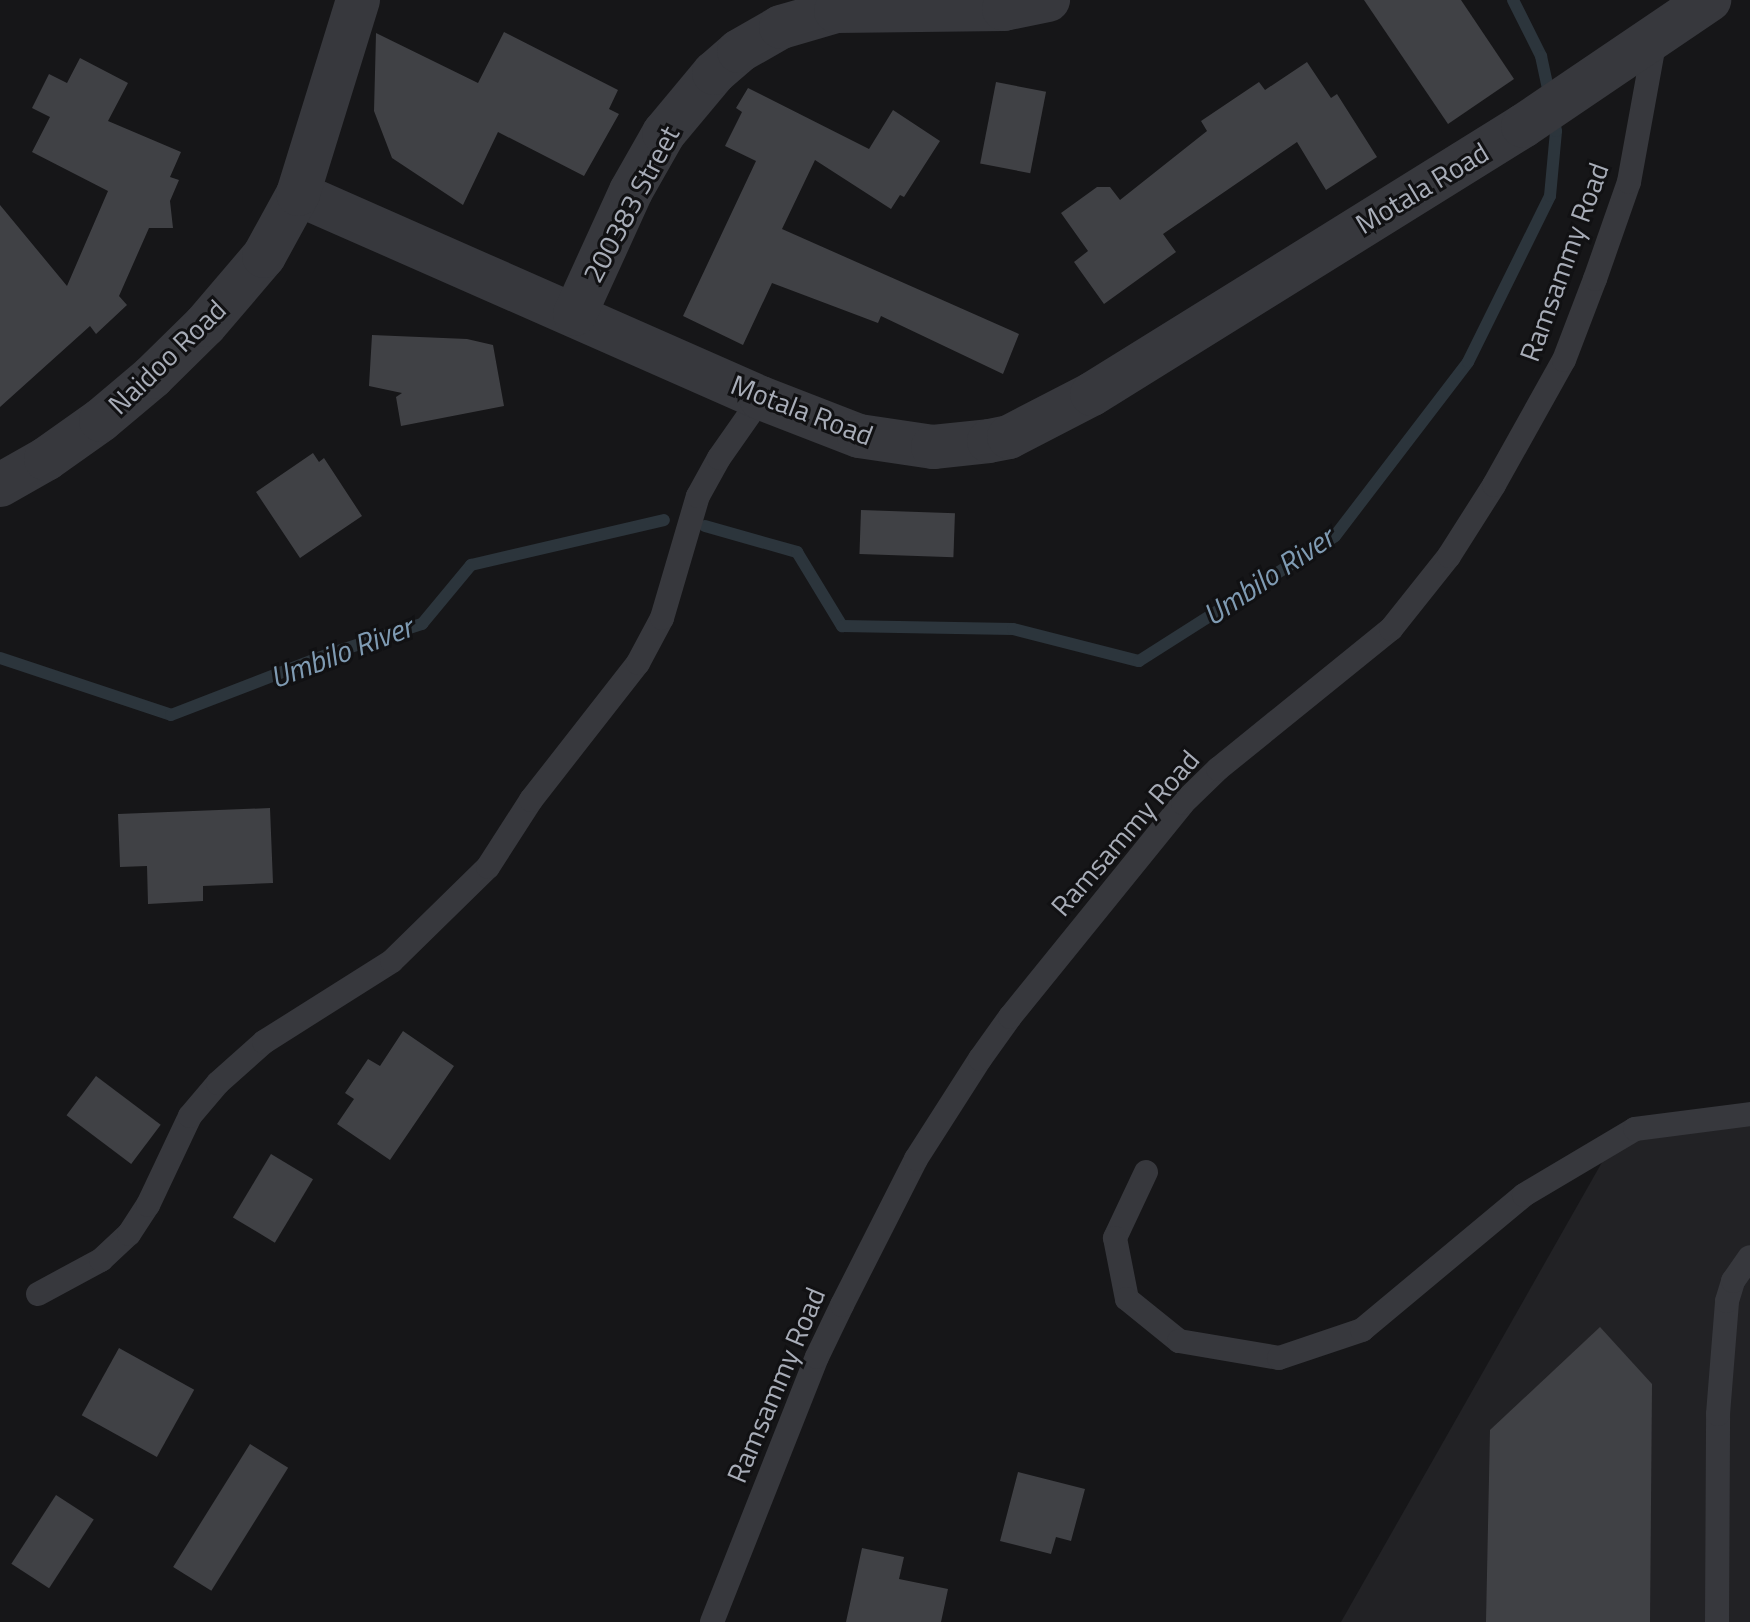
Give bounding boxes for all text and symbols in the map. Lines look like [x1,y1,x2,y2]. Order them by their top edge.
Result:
street label: 200383 Street [576,120,686,288]
street label: Motala Road [1349,135,1495,241]
street label: Ramsammy Road [1513,158,1615,366]
street label: Naidoo Road [101,293,233,421]
street label: Motala Road [726,368,878,452]
water label: Umbilo River [1196,519,1340,633]
water label: Umbilo River [265,608,417,696]
street label: Ramsammy Road [1044,743,1206,923]
street label: Ramsammy Road [720,1282,832,1488]

